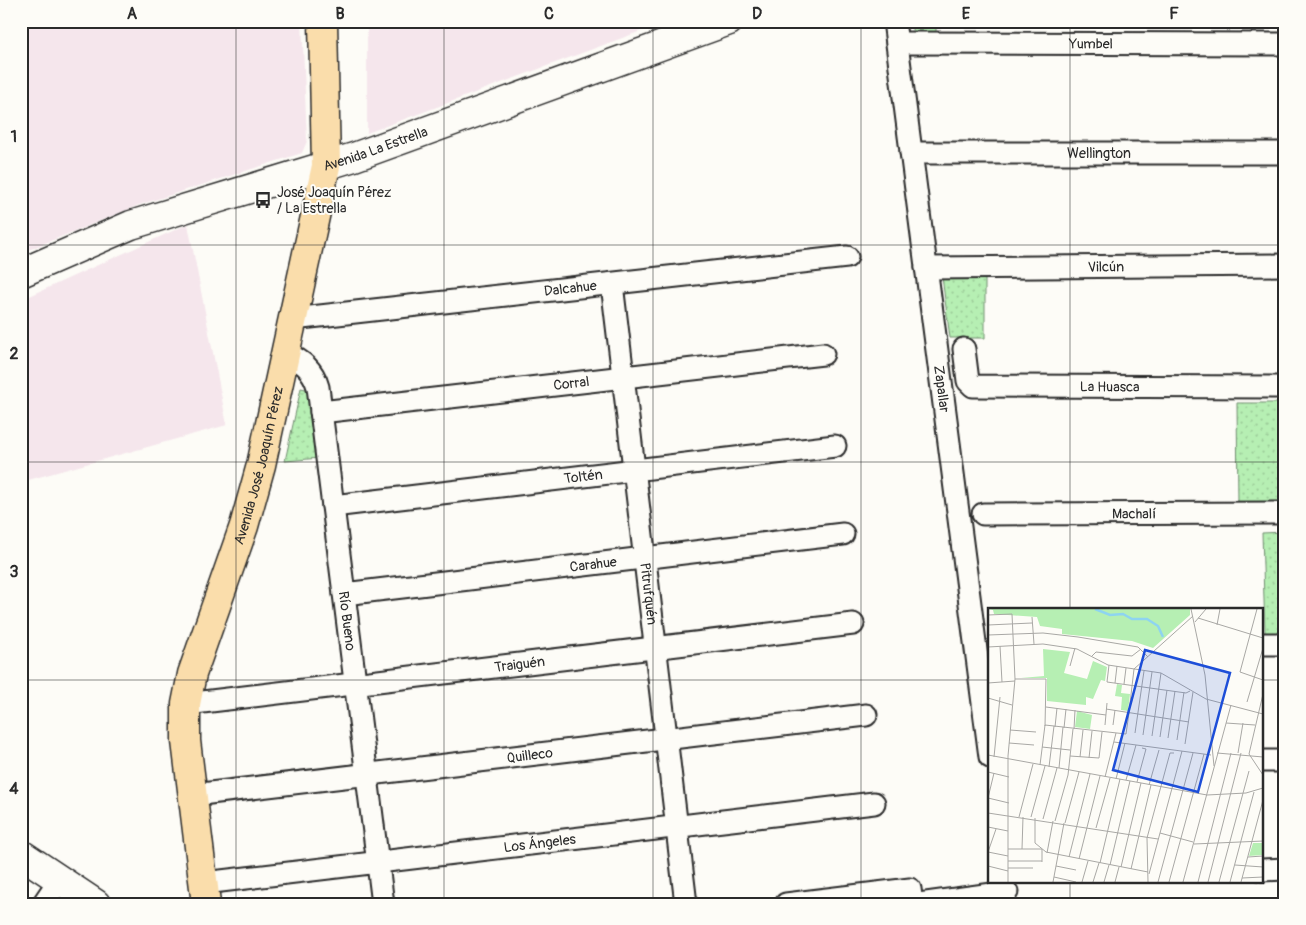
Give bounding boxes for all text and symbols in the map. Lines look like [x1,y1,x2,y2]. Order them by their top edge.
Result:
text: A [127,4,138,24]
text: B [335,4,345,24]
text: C [544,4,554,24]
text: D [752,4,762,24]
text: E [962,4,971,24]
text: F [1169,4,1179,24]
street label: Yumbel [1068,35,1113,53]
street label: Avenida La Estrella [321,123,430,175]
text: 1 [11,127,17,147]
street label: Wellington [1067,145,1131,162]
place label: José Joaquín Pérez / La Estrella [277,184,391,217]
bus stop icon: José Joaquín Pérez / La Estrella [253,190,273,210]
street label: Vilcún [1088,258,1124,276]
street label: Dalcahue [543,277,598,300]
text: 2 [10,344,19,364]
street label: Zapallar [930,364,953,414]
street label: Corral [553,373,590,394]
street label: La Huasca [1080,378,1140,396]
street label: Avenida José Joaquín Pérez [230,385,287,547]
street label: Toltén [563,466,604,487]
street label: Machalí [1112,505,1156,523]
street label: Carahue [569,553,618,576]
text: 3 [10,562,19,582]
street label: Pitrufquén [636,562,661,626]
street label: Río Bueno [335,590,359,652]
inset map [988,608,1264,882]
street label: Traiguén [493,653,546,676]
street label: Quilleco [506,744,554,767]
text: 4 [9,779,19,799]
street label: Los Ángeles [503,831,577,856]

